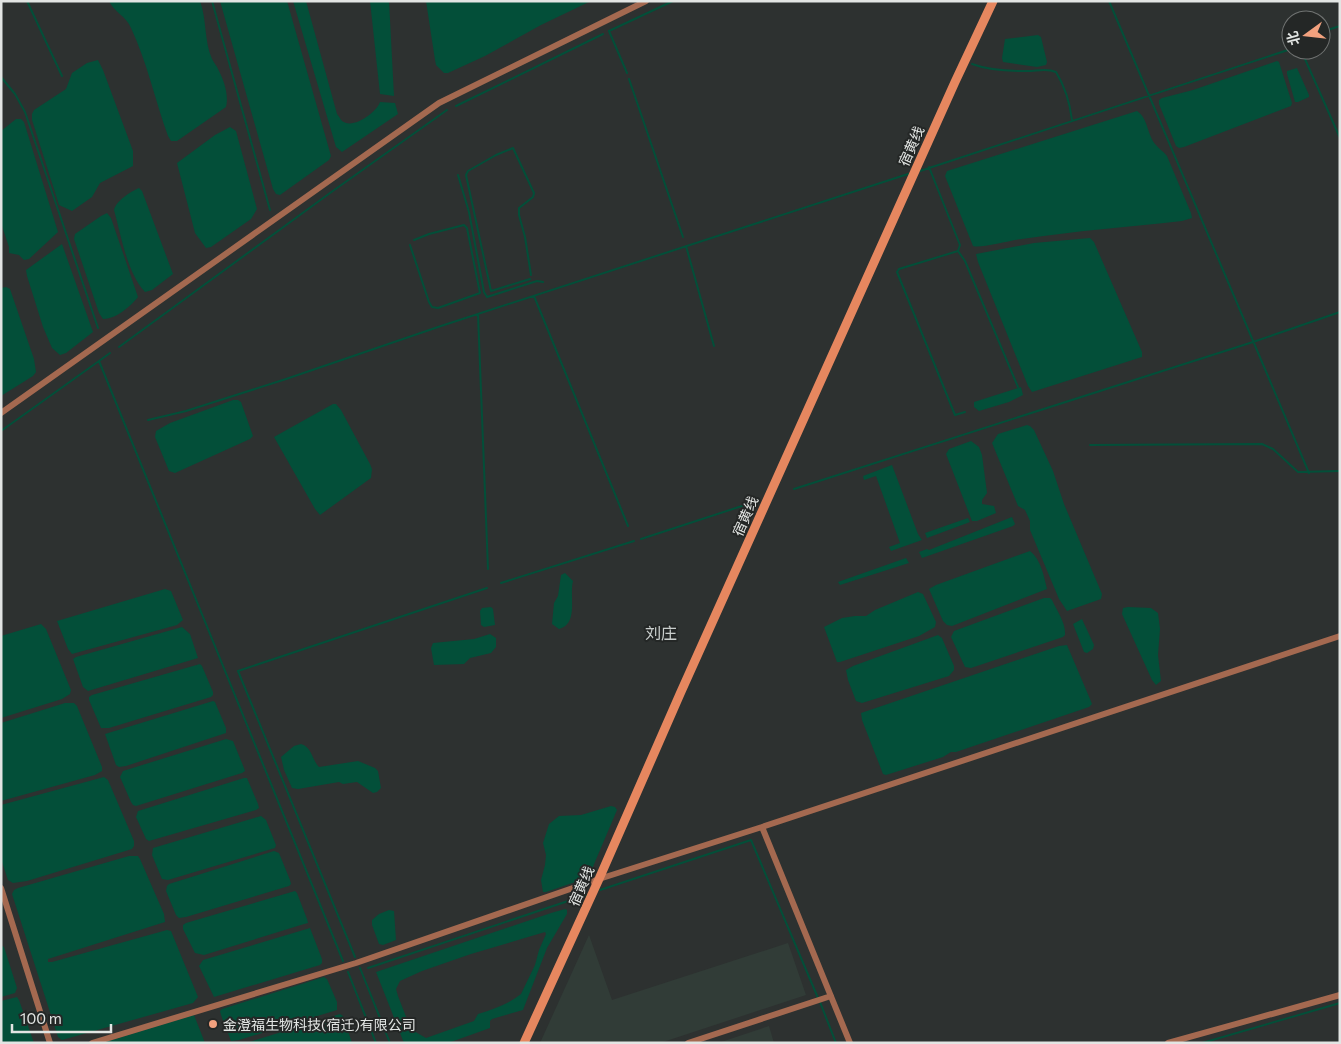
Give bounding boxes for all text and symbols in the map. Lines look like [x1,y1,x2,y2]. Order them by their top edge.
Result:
north arrow [1281,10,1331,60]
text: 北 [1283,30,1303,47]
street label: 宿黄线 [895,123,927,169]
street label: 宿黄线 [729,493,761,539]
district label: 刘庄 [645,623,677,642]
street label: 宿黄线 [565,863,597,909]
scale bar [12,1002,111,1034]
text: 100 m [20,1009,62,1027]
place label: 金澄福生物科技(宿迁)有限公司 [223,1016,416,1033]
marker: 金澄福生物科技(宿迁)有限公司 [207,1018,219,1030]

